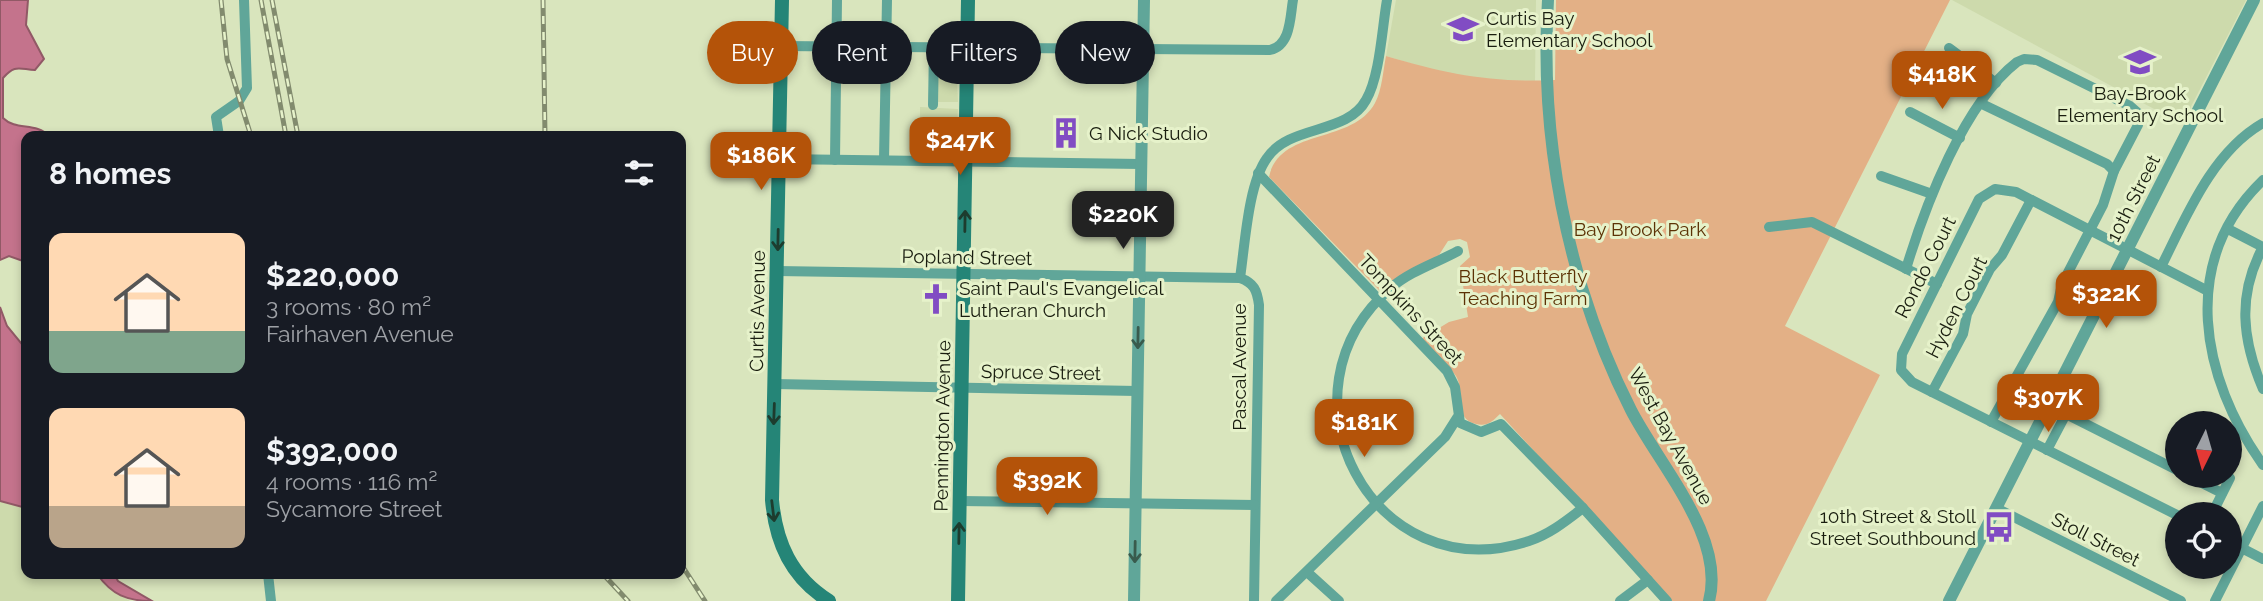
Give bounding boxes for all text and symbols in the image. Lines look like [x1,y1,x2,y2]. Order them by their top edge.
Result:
place label: Curtis Bay Elementary School [1486,7,1653,51]
school or university icon: Curtis Bay Elementary School [1446,12,1480,46]
chip: Buy [707,21,798,84]
chip: Rent [812,21,912,84]
chip: Filters [926,21,1041,84]
chip: New [1055,21,1155,84]
school or university icon: Bay-Brook Elementary School [2123,45,2157,79]
pin: $418K [1893,52,1991,111]
text: $418K [1908,60,1976,87]
place label: Bay-Brook Elementary School [2057,82,2224,126]
building icon: G Nick Studio [1049,116,1083,150]
pin: $247K [911,118,1009,177]
place label: G Nick Studio [1089,122,1208,144]
text: $247K [926,126,994,153]
pin: $186K [712,132,810,192]
text: $186K [726,141,796,168]
street label: 10th Street [2102,150,2165,245]
icon: filters [620,154,658,192]
text: 8 homes [49,156,171,191]
pin: $220K [1074,191,1172,251]
text: $220K [1088,200,1158,227]
one-way arrow [958,210,972,233]
street label: Rondo Court [1890,212,1960,321]
park label: Bay Brook Park [1574,218,1706,240]
one-way arrow [771,228,785,251]
street label: Popland Street [902,245,1033,269]
street label: Curtis Avenue [745,250,769,372]
street label: Tompkins Street [1355,250,1468,369]
street label: Hyden Court [1921,252,1991,362]
text: $220,000 [266,258,400,293]
icon: home [105,261,189,345]
park label: Black Butterfly Teaching Farm [1459,265,1587,309]
pin: $322K [2057,270,2155,330]
place label: Saint Paul's Evangelical Lutheran Church [959,277,1165,321]
text: $322K [2072,279,2140,306]
church icon: Saint Paul's Evangelical Lutheran Church [919,282,953,316]
text: 3 rooms · 80 m² [266,293,431,320]
street label: Pascal Avenue [1228,303,1250,431]
text: Fairhaven Avenue [266,320,454,347]
one-way arrow [1131,326,1145,349]
street label: Pennington Avenue [930,340,954,512]
street label: Spruce Street [981,360,1102,384]
street label: West Bay Avenue [1624,364,1718,508]
pin: $307K [1999,374,2097,434]
text: $307K [2013,383,2083,410]
pin: $181K [1315,400,1413,459]
one-way arrow [768,402,781,425]
text: $181K [1331,408,1397,435]
north arrow [2165,411,2242,488]
map controls [2165,411,2242,579]
text: $392,000 [266,433,398,468]
icon: home [105,436,189,520]
pin: $392K [998,458,1096,517]
text: $392K [1012,466,1082,493]
text: 4 rooms · 116 m² [266,468,437,495]
text: Sycamore Street [266,495,442,522]
one-way arrow [767,500,780,522]
button: locate [2165,502,2242,579]
place label: 10th Street & Stoll Street Southbound [1810,505,1977,549]
street label: Stoll Street [2048,507,2144,571]
bus stop icon: 10th Street & Stoll Street Southbound [1982,510,2016,544]
one-way arrow [952,522,966,545]
one-way arrow [1128,540,1142,563]

